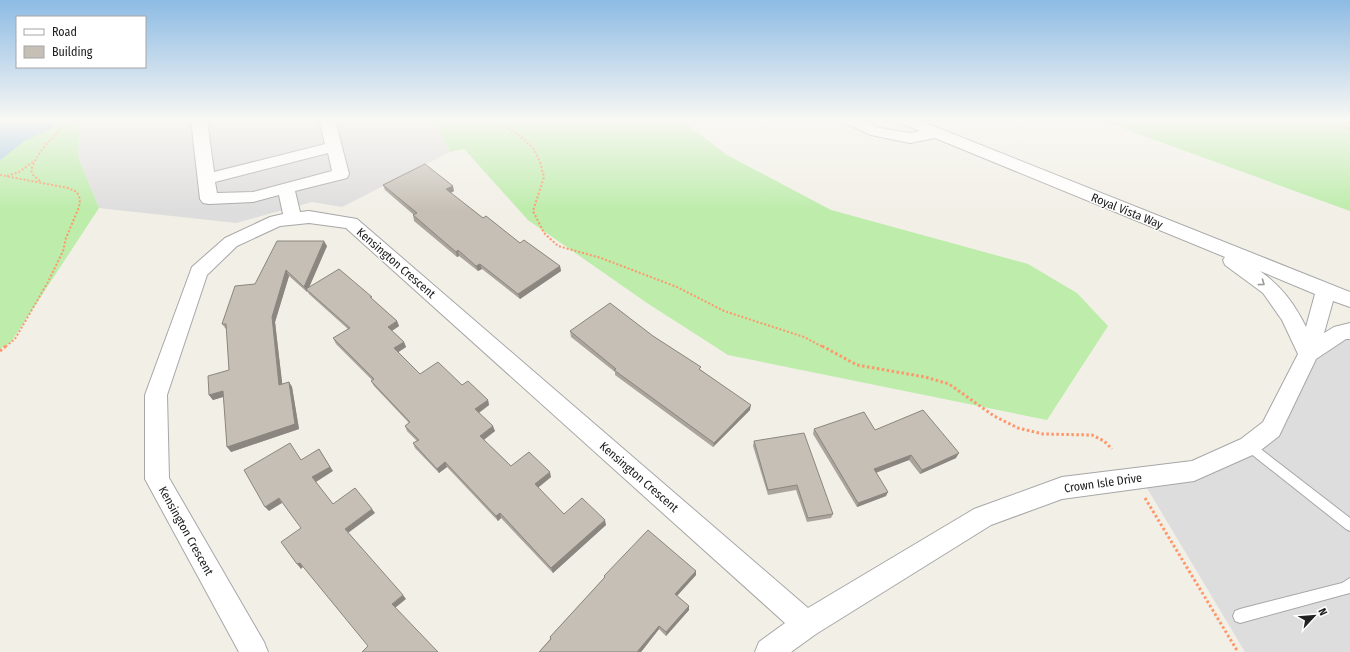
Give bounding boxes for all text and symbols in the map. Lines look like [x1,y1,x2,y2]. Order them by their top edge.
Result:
legend [16,16,146,68]
text: Road [52,25,77,39]
text: Building [52,45,93,59]
street label: Royal Vista Way [1089,190,1165,232]
street label: Kensington Crescent [354,225,438,301]
one-way arrow [1258,278,1265,285]
street label: Kensington Crescent [597,439,681,515]
street label: Crown Isle Drive [1063,471,1143,495]
street label: Kensington Crescent [156,484,216,578]
north arrow [1294,596,1334,636]
text: N [1315,606,1330,618]

